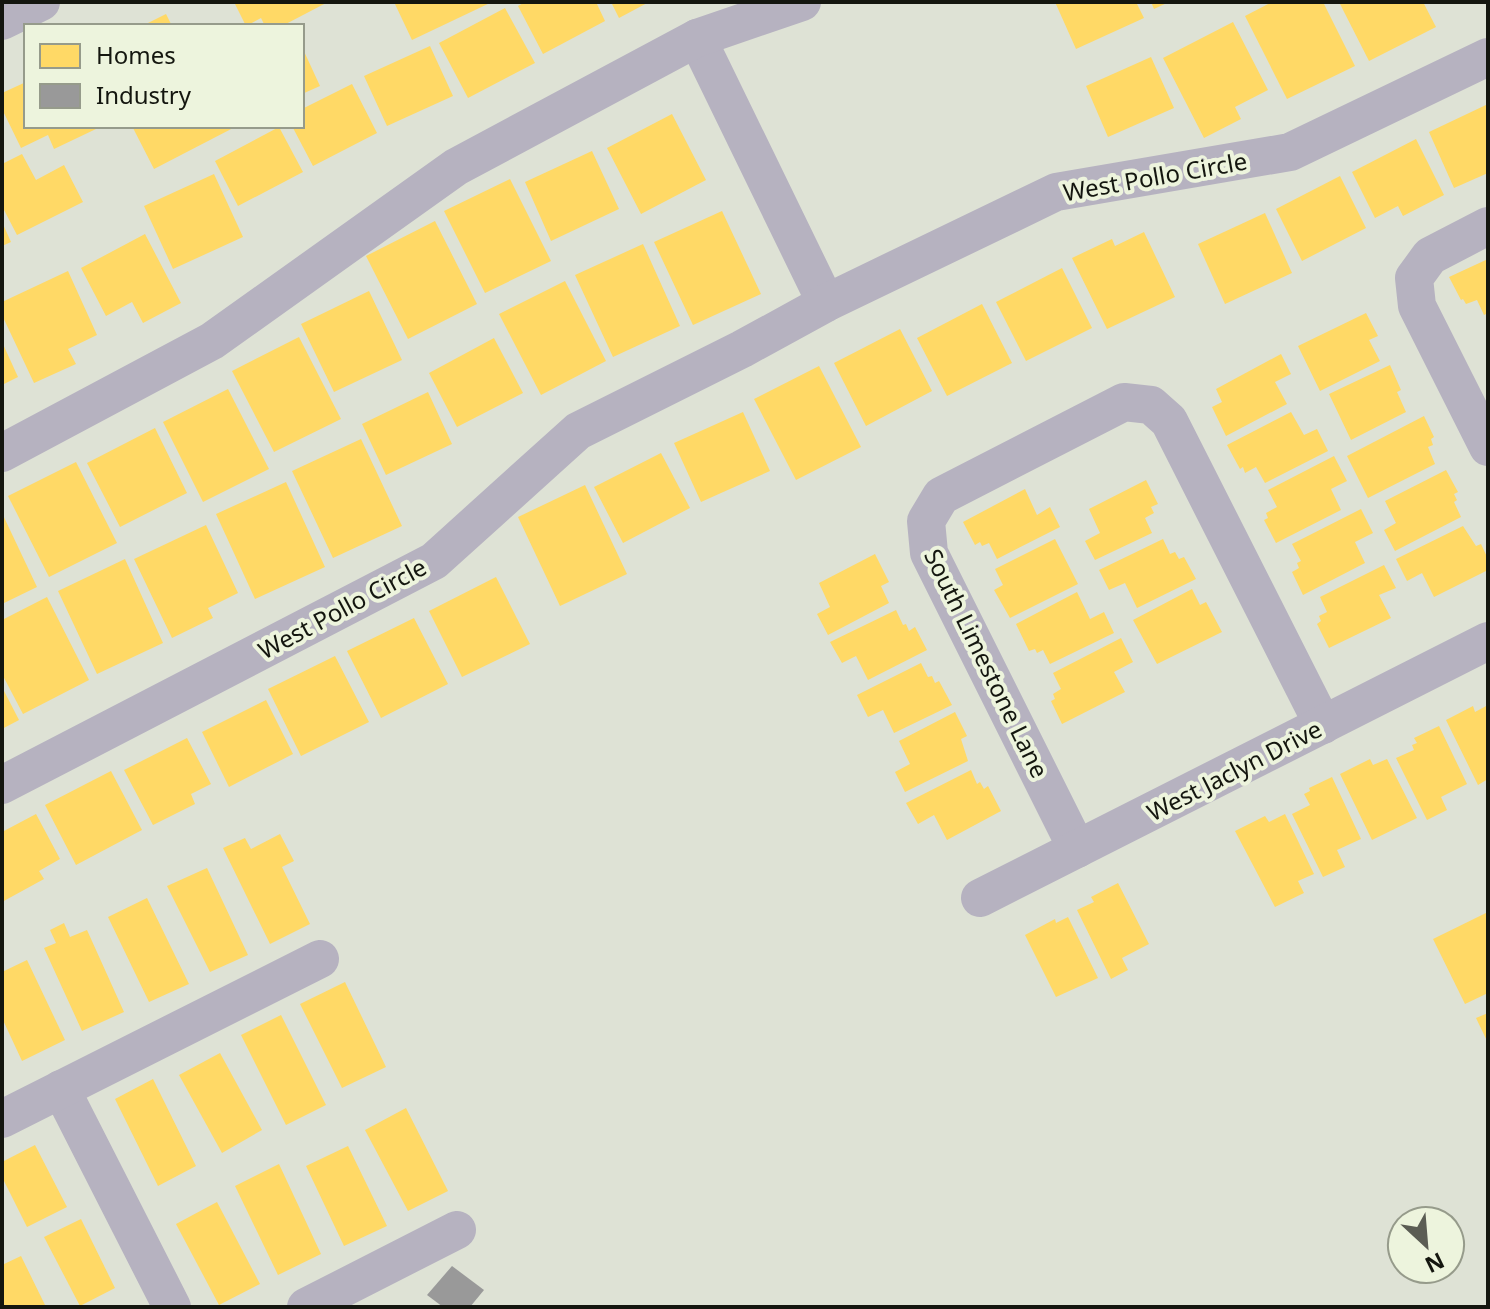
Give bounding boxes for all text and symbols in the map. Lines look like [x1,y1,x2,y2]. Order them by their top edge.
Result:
legend [24,24,304,128]
text: Homes [96,38,176,71]
text: Industry [96,78,192,111]
street label: West Pollo Circle [1061,144,1249,208]
street label: South Limestone Lane [917,543,1057,783]
street label: West Pollo Circle [252,550,432,666]
street label: West Jaclyn Drive [1141,712,1327,828]
north arrow [1386,1205,1466,1285]
text: N [1421,1246,1450,1281]

